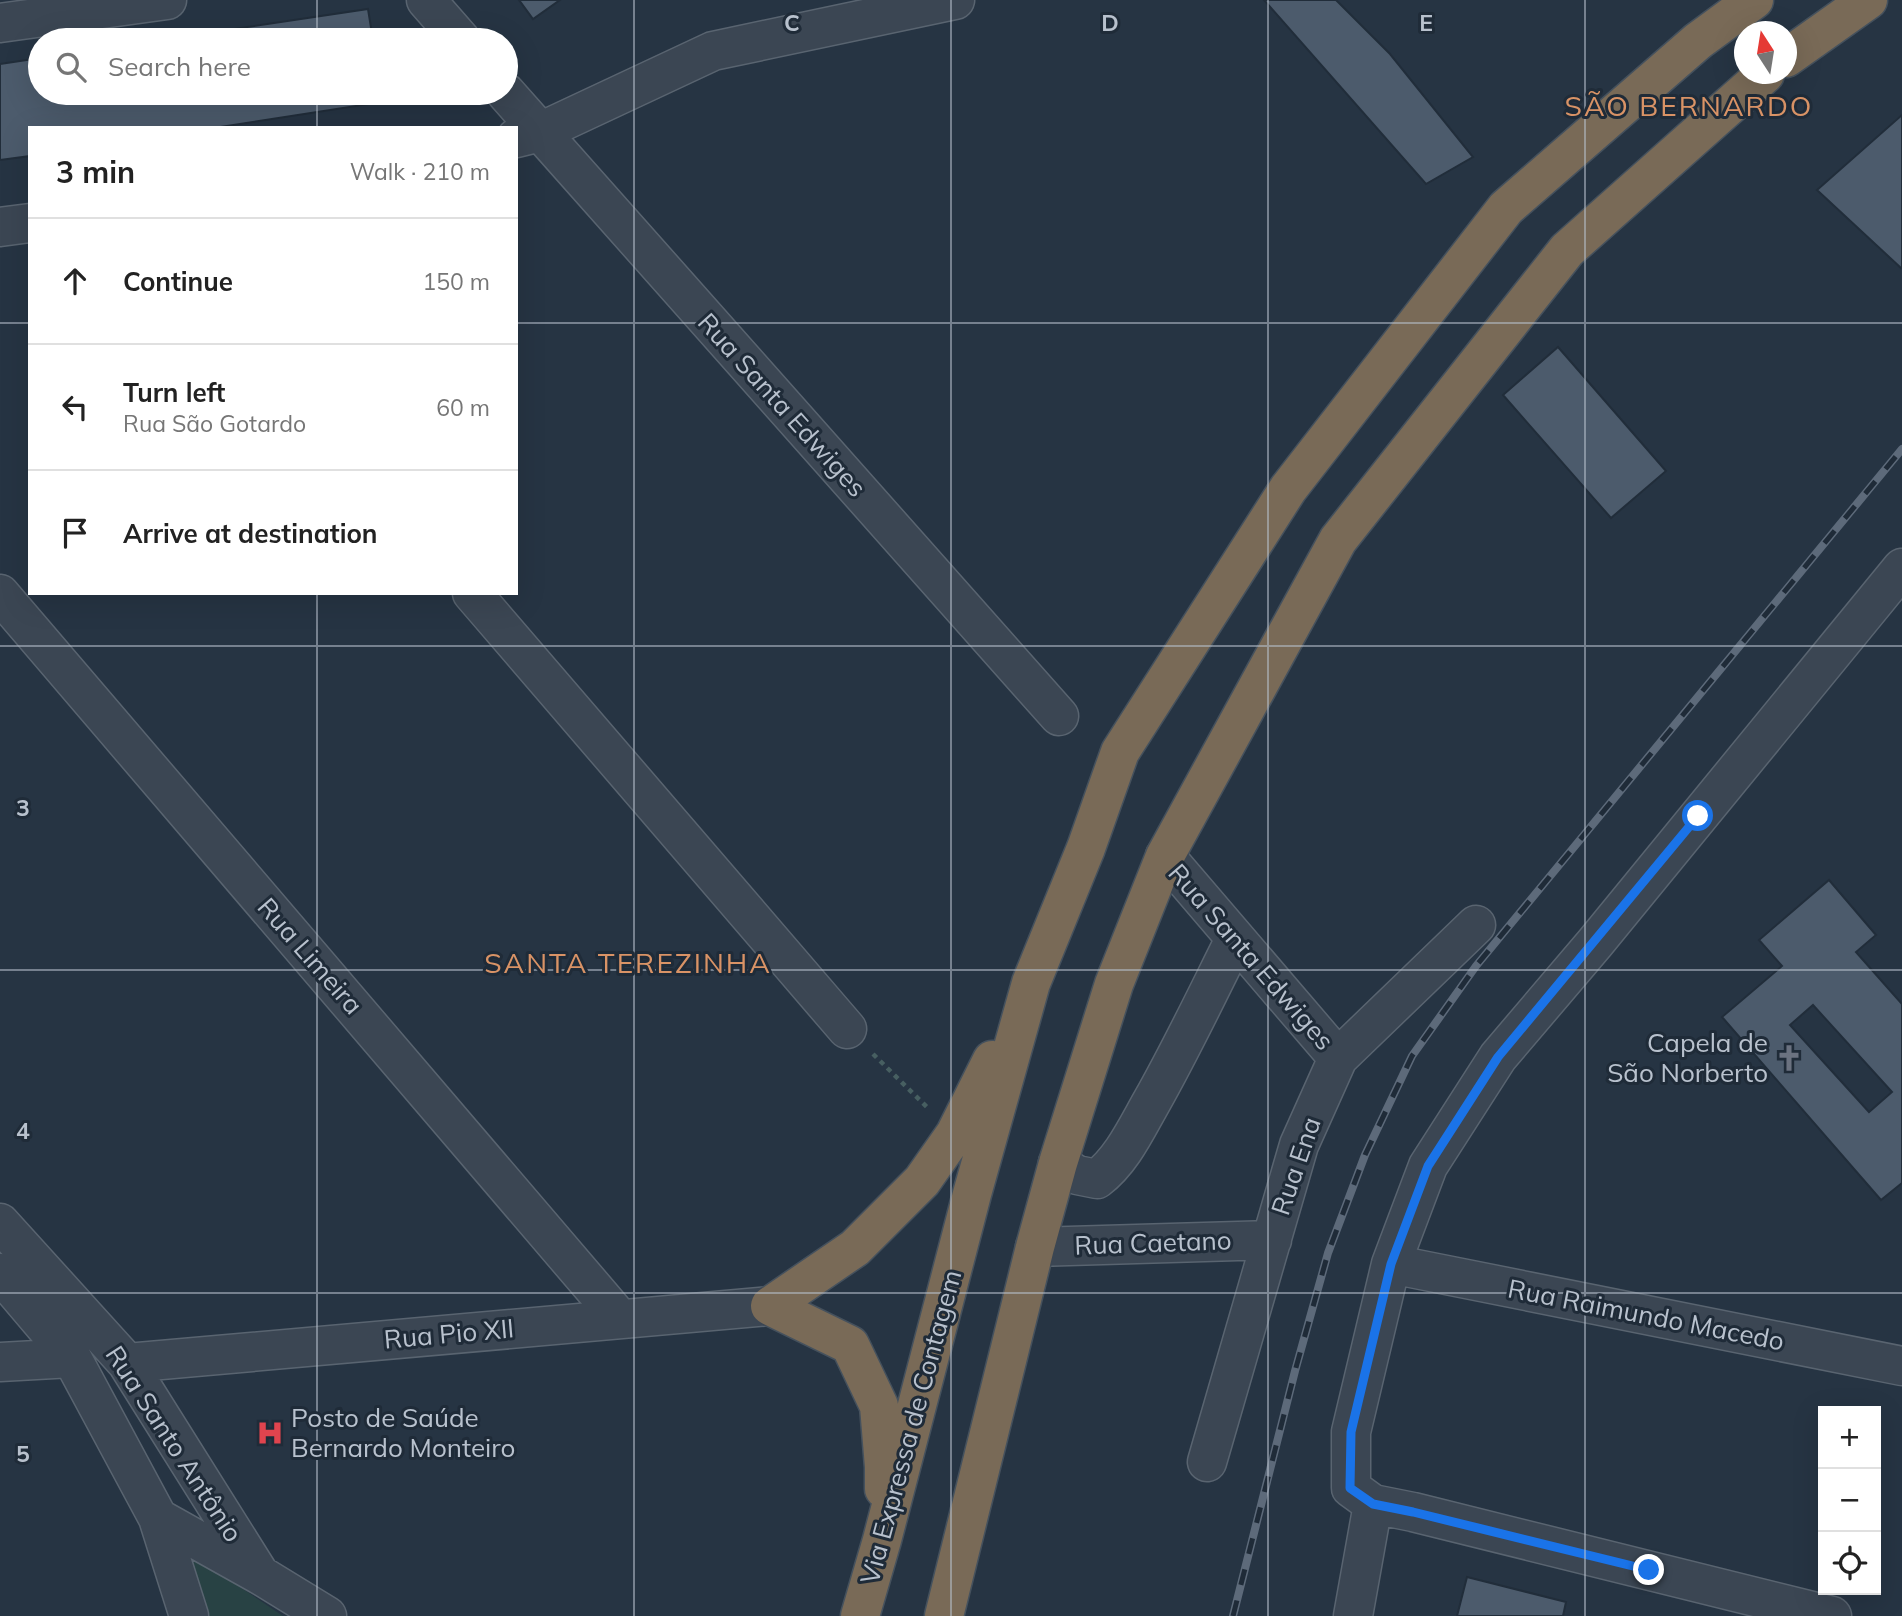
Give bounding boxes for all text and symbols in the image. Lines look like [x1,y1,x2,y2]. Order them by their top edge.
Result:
text: C [784,8,800,37]
text: D [1101,8,1119,37]
text: E [1419,8,1433,37]
north arrow [1734,21,1797,84]
search box [28,28,518,105]
icon: search [52,48,90,86]
text: Search here [108,50,251,83]
district label: SÃO BERNARDO [1565,88,1813,123]
text: 3 min [56,153,135,191]
text: Walk · 210 m [350,157,490,186]
icon: ahead [56,262,94,300]
text: Continue [123,265,233,298]
text: 150 m [422,267,490,296]
street label: Rua Santa Edwiges [691,306,874,503]
text: Turn left [123,376,225,409]
icon: left [56,388,94,426]
text: 60 m [436,393,490,422]
text: Rua São Gotardo [123,409,306,438]
icon: arrive [56,514,94,552]
text: Arrive at destination [123,517,378,550]
text: 3 [16,793,30,822]
route start [1682,800,1713,831]
street label: Rua Santa Edwiges [1161,857,1341,1057]
street label: Rua Limeira [251,891,370,1021]
district label: SANTA TEREZINHA [484,945,772,980]
place label: Capela de São Norberto [1607,1026,1768,1089]
church icon: Capela de São Norberto [1774,1043,1804,1073]
street label: Rua Ena [1263,1112,1328,1219]
text: 4 [16,1116,30,1145]
street label: Rua Caetano [1074,1223,1232,1262]
street label: Via Expressa de Contagem [853,1266,968,1588]
street label: Rua Raimundo Macedo [1505,1272,1787,1357]
street label: Rua Pio XII [382,1311,515,1356]
street label: Rua Santo Antônio [99,1339,250,1548]
place label: Posto de Saúde Bernardo Monteiro [291,1401,515,1464]
map controls [1818,1406,1881,1595]
button: + [1818,1406,1881,1469]
hospital icon: Posto de Saúde Bernardo Monteiro [255,1418,285,1448]
text: 5 [16,1439,30,1468]
button: − [1818,1469,1881,1532]
button: locate [1818,1532,1881,1595]
route end [1633,1554,1664,1585]

